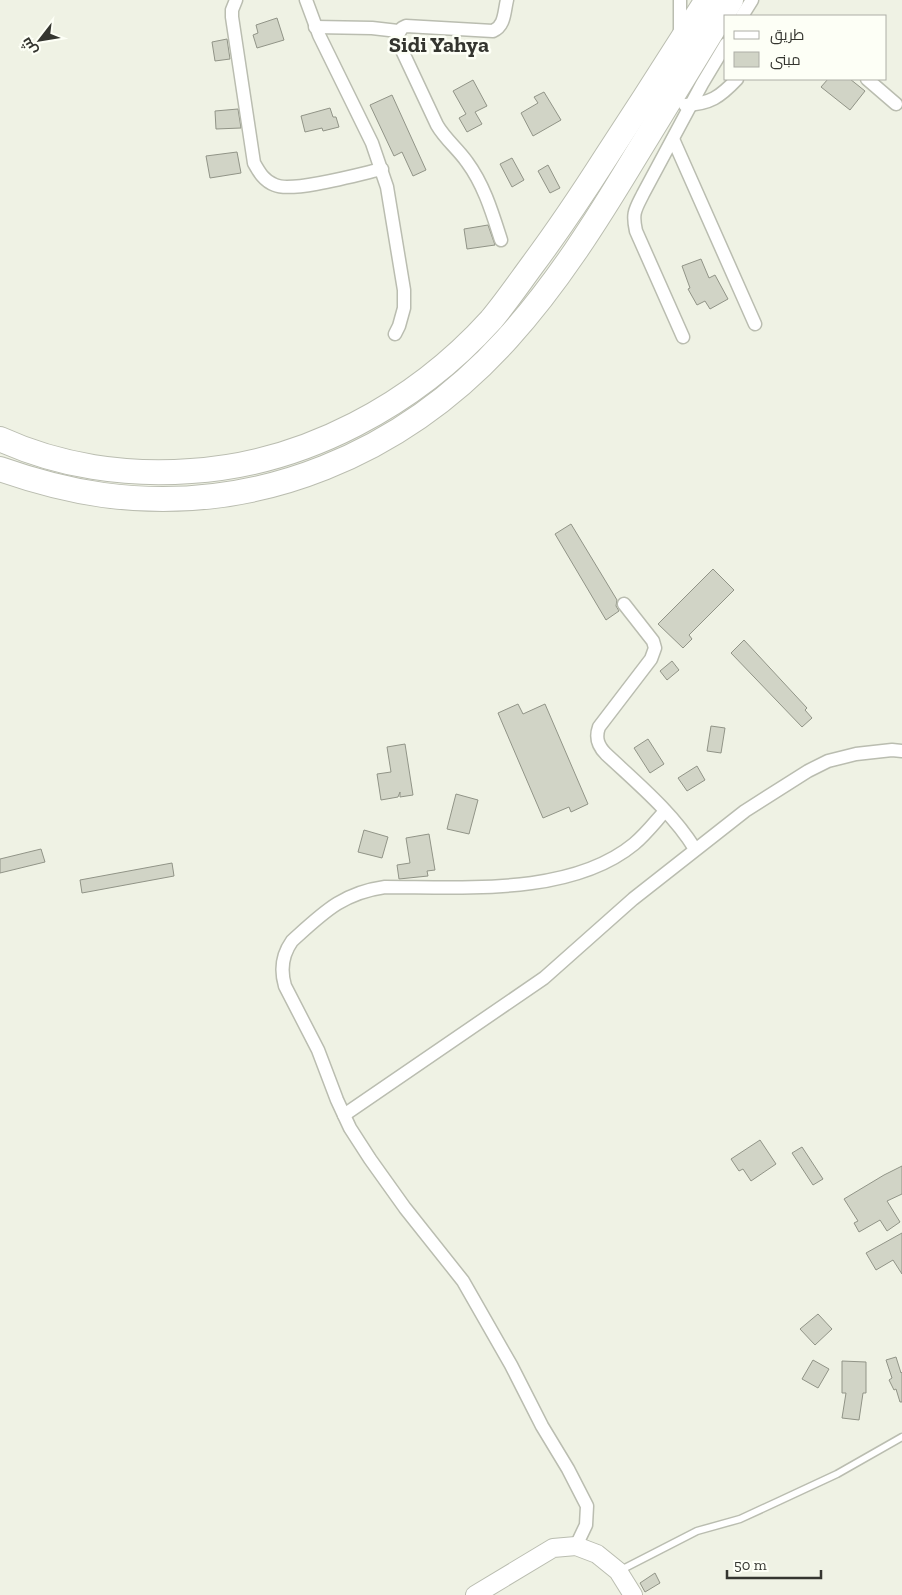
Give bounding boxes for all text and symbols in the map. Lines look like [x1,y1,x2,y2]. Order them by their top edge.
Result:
north arrow [15,15,65,65]
legend [724,15,887,80]
text: طريق [770,26,804,45]
district label: Sidi Yahya [389,31,489,58]
text: ش [17,34,41,59]
text: مبنى [770,51,801,70]
scale bar [727,1548,821,1580]
text: 50 m [734,1556,767,1574]

